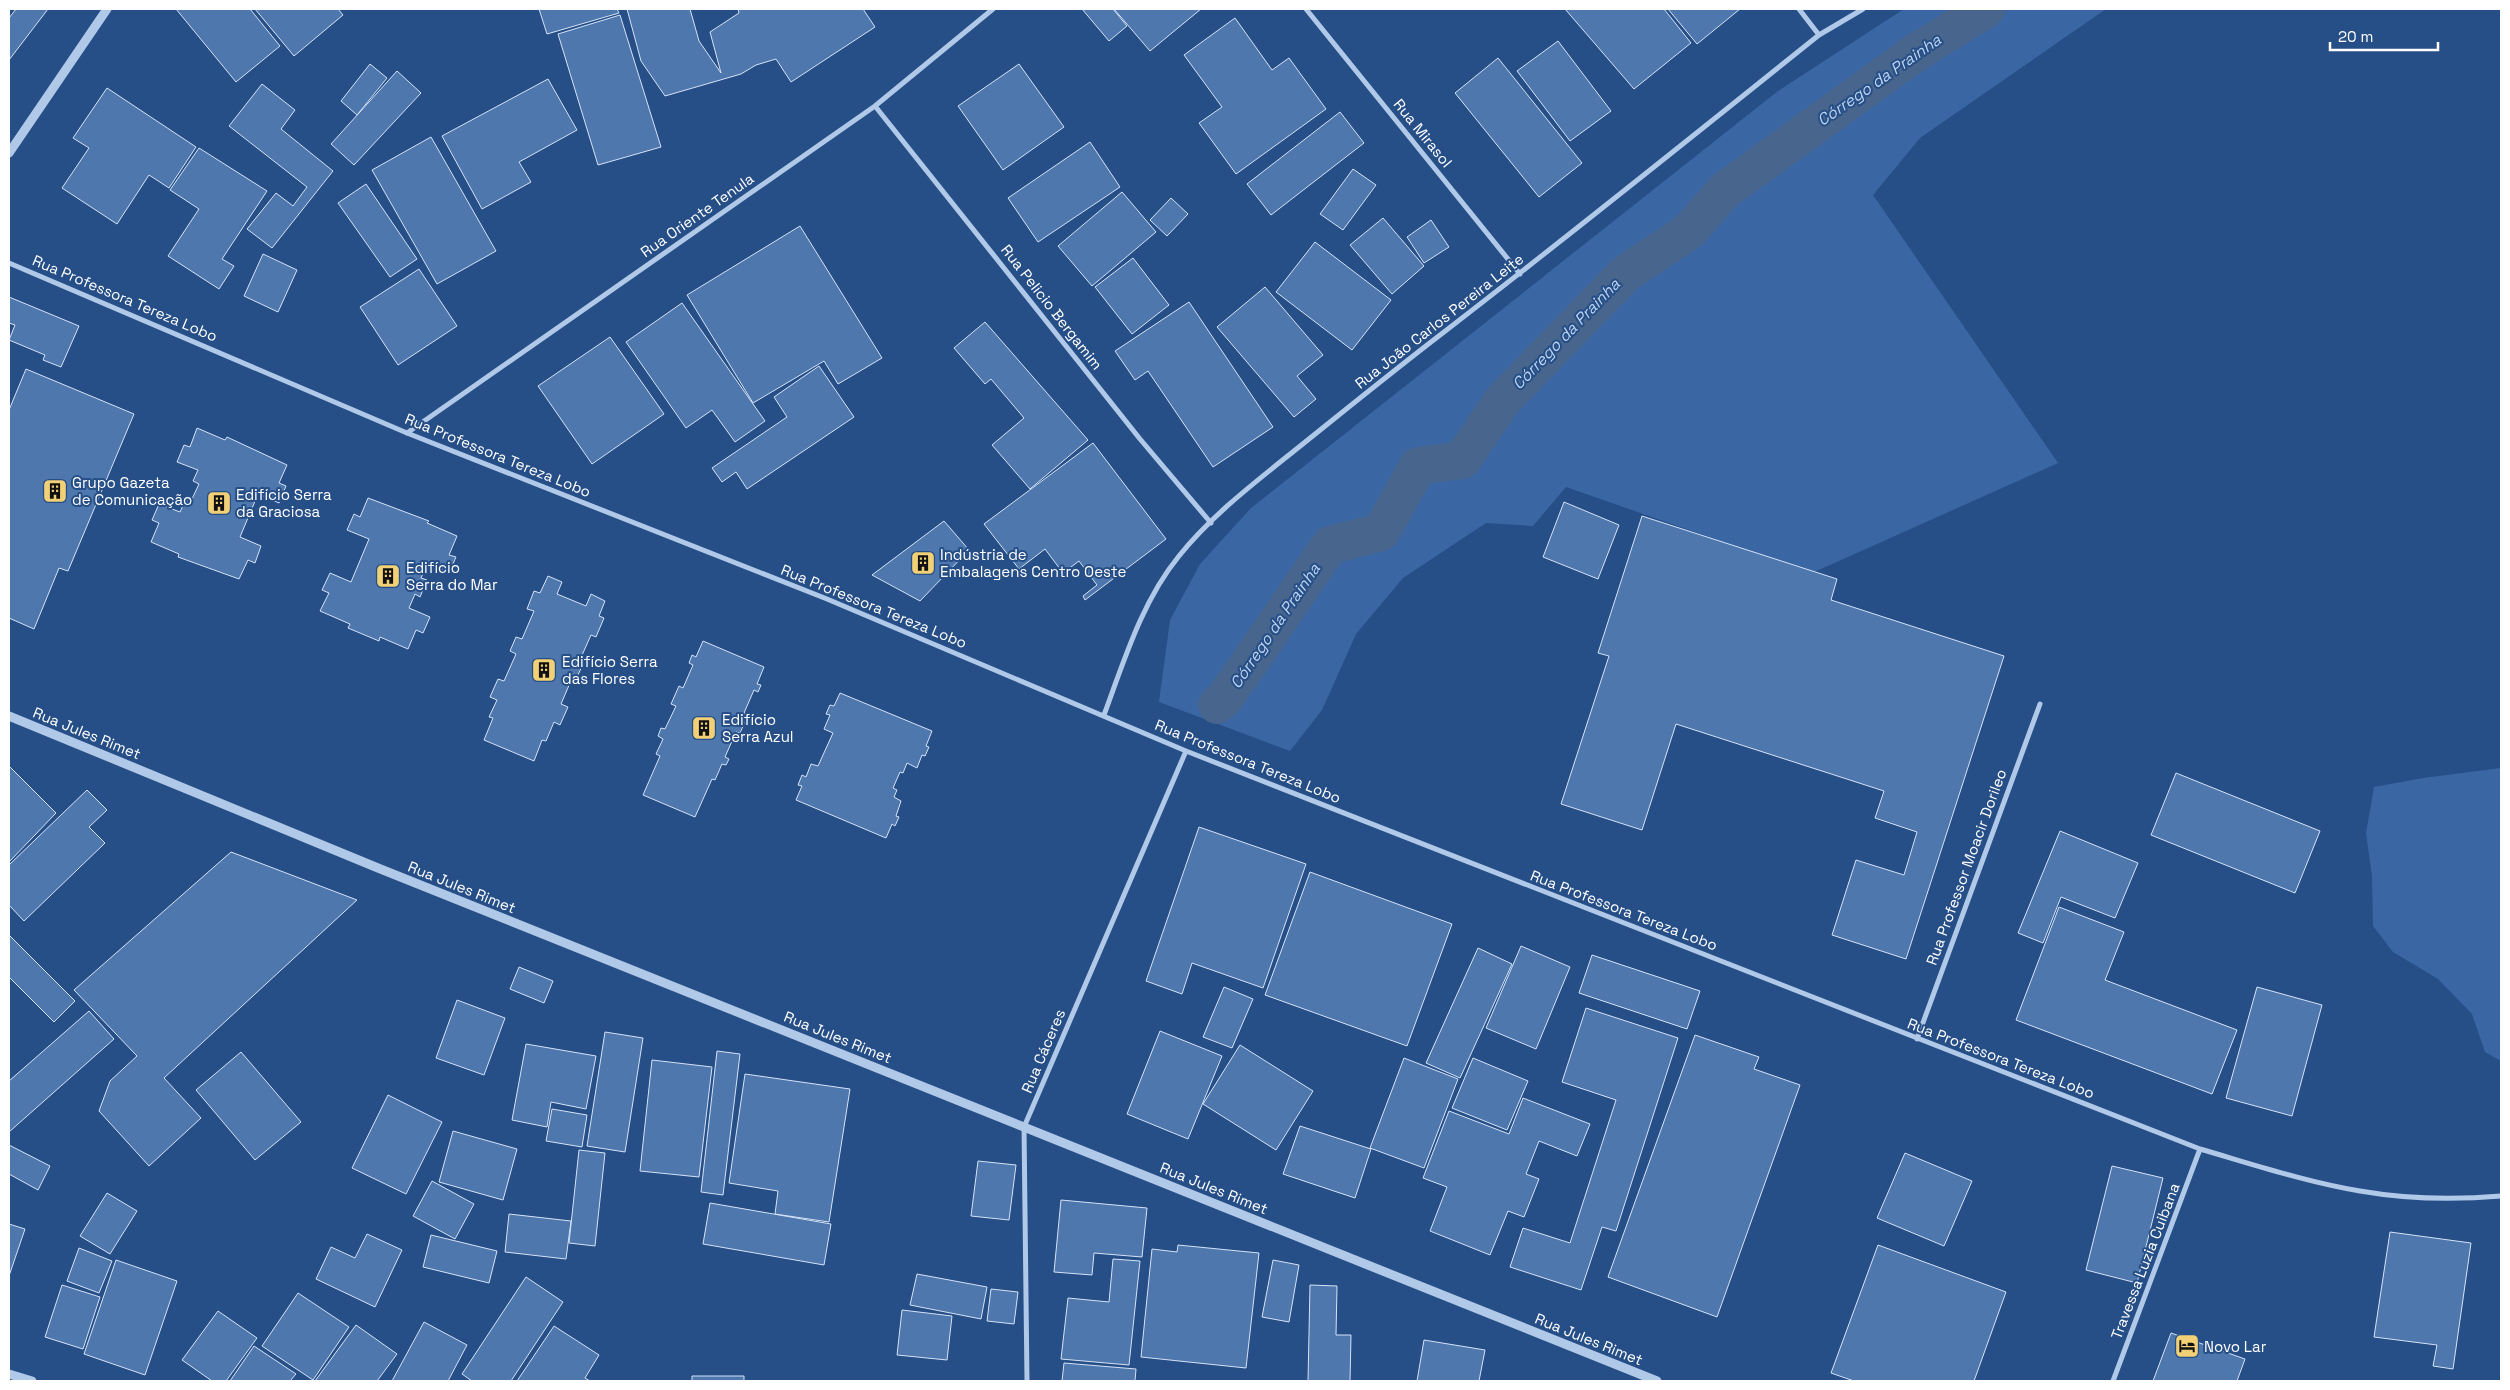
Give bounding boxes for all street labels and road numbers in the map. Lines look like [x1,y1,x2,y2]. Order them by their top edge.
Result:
street label: Rua Mirasol [1390,95,1456,171]
street label: Rua Oriente Tenula [637,169,758,261]
street label: Rua Pelicio Bergamim [997,241,1107,373]
street label: Rua João Carlos Pereira Leite [1351,249,1527,393]
street label: Rua Professora Tereza Lobo [30,250,220,346]
street label: Rua Professora Tereza Lobo [402,409,594,501]
street label: Rua Professora Tereza Lobo [778,560,970,652]
street label: Rua Jules Rimet [30,703,144,763]
street label: Rua Professora Tereza Lobo [1152,715,1344,807]
street label: Rua Professor Moacir Dorileo [1922,766,2010,968]
street label: Rua Jules Rimet [405,857,519,917]
street label: Rua Professora Tereza Lobo [1528,865,1720,955]
street label: Rua Cáceres [1017,1006,1069,1096]
street label: Rua Jules Rimet [781,1007,895,1067]
street label: Rua Professora Tereza Lobo [1905,1013,2097,1103]
street label: Rua Jules Rimet [1157,1158,1271,1218]
street label: Travessa Luzia Cuibana [2106,1180,2184,1342]
street label: Rua Jules Rimet [1532,1309,1646,1369]

